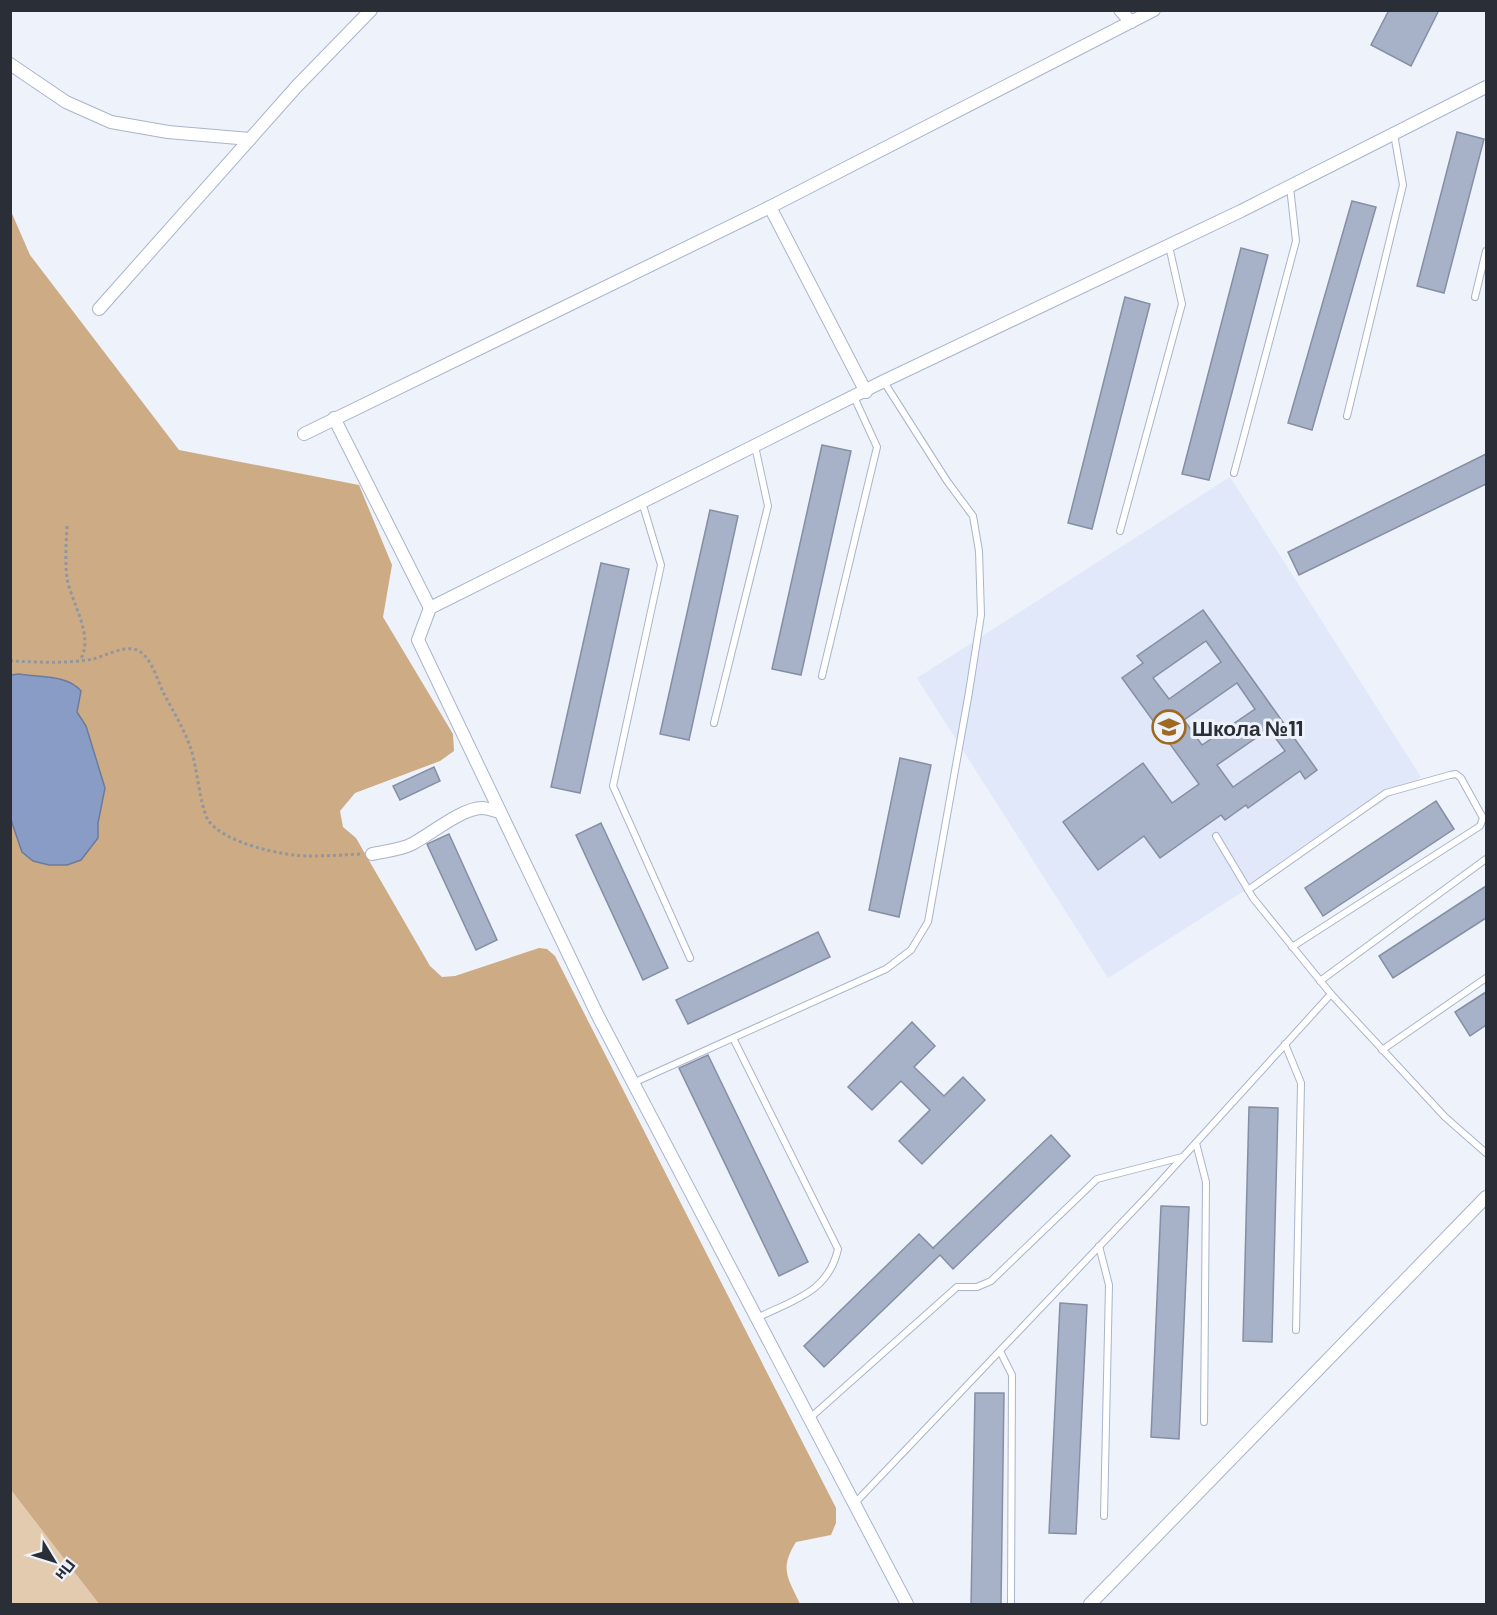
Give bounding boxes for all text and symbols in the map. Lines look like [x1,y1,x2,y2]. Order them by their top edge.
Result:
school or university icon: Школа №11 [1151,709,1187,745]
place label: Школа №11 [1192,715,1303,740]
north arrow [24,1531,84,1591]
text: Пн [52,1556,80,1585]

